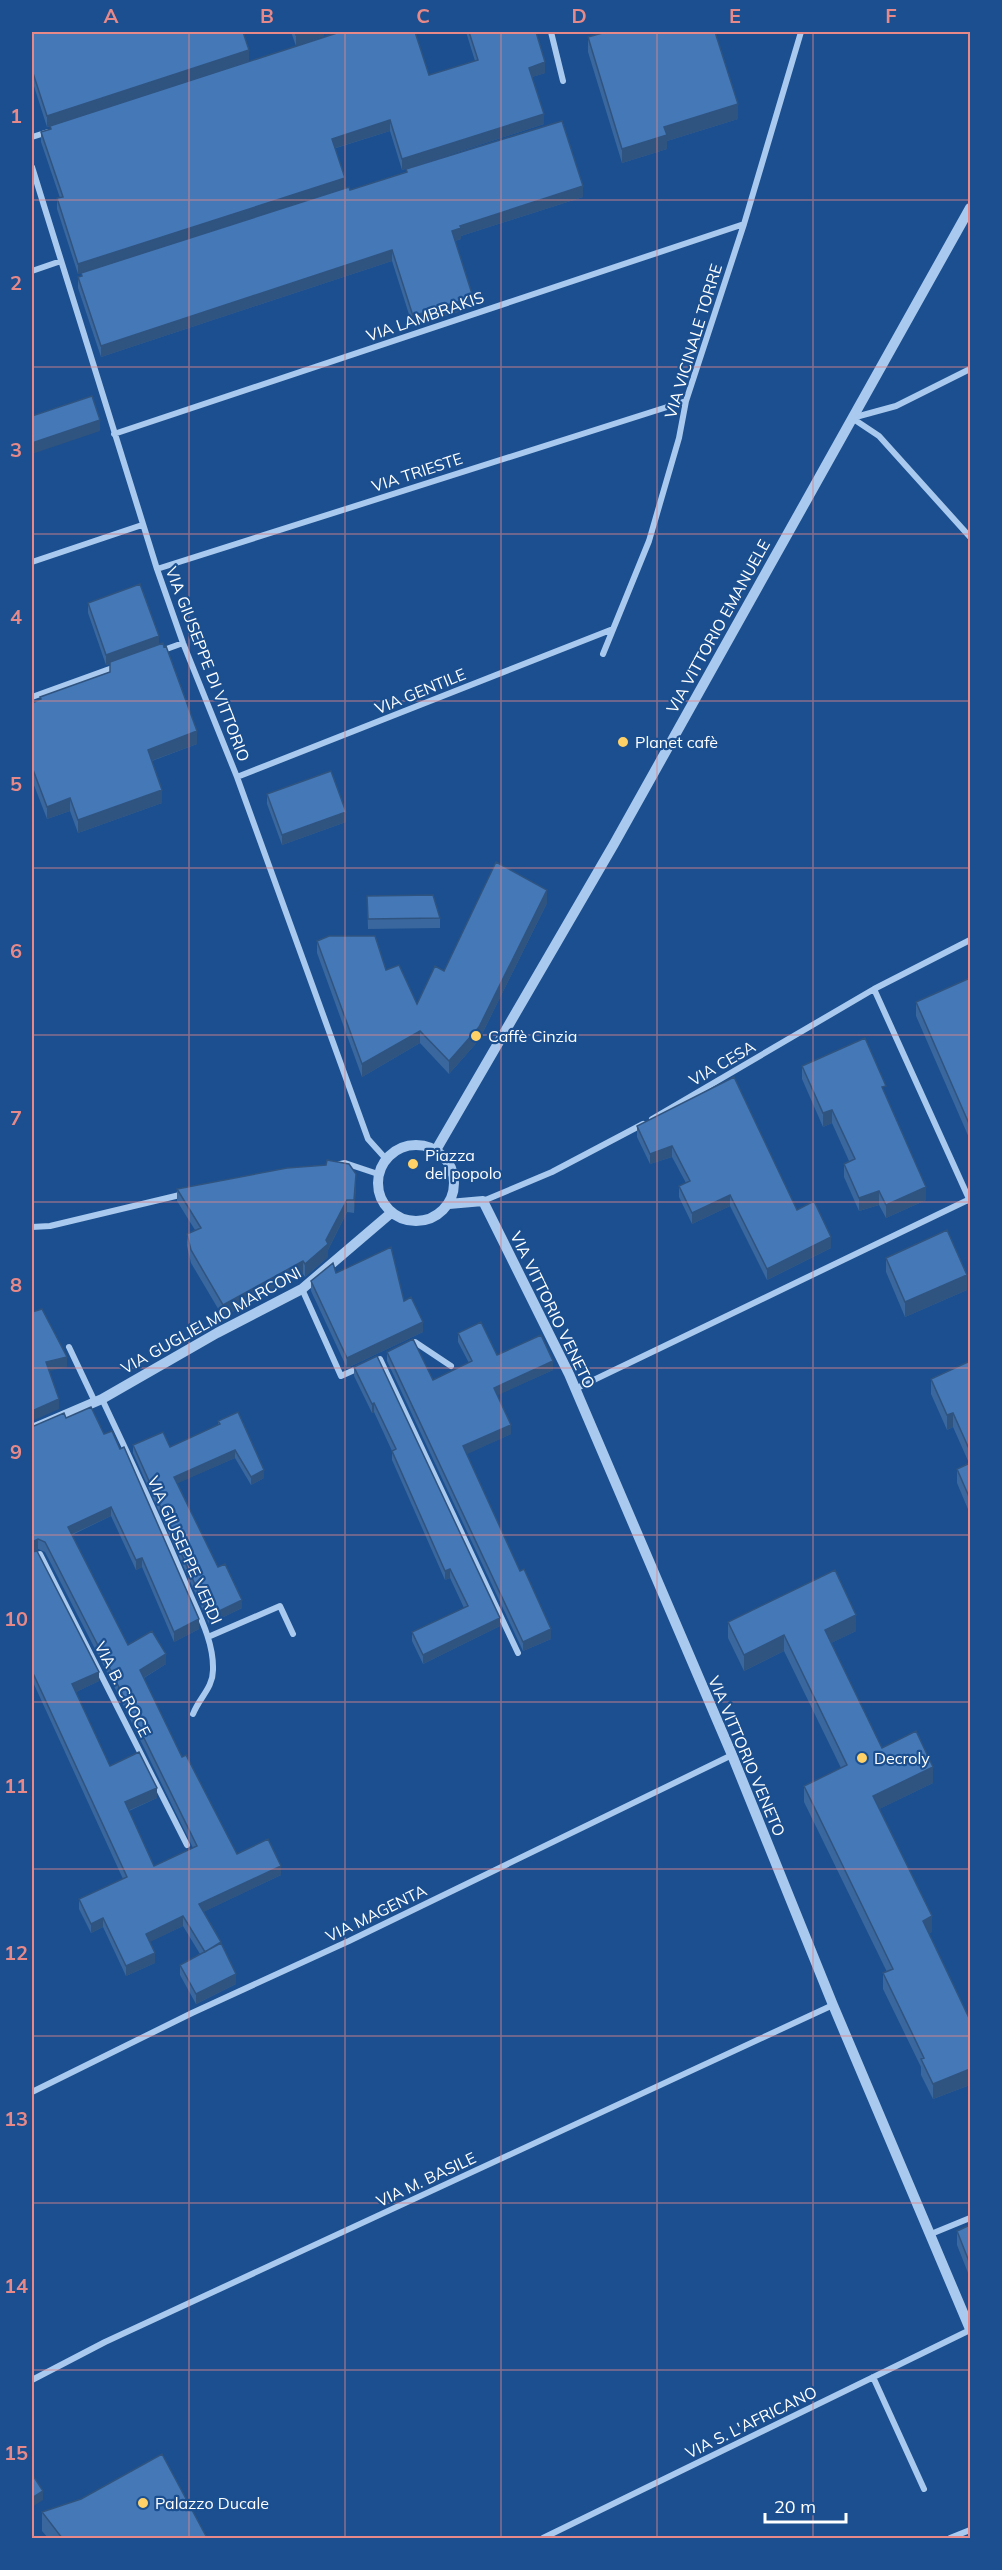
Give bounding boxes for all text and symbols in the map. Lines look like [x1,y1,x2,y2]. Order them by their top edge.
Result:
text: A [104,3,119,28]
text: B [260,3,274,28]
text: C [416,3,430,28]
text: D [571,3,587,28]
text: E [729,3,741,28]
text: F [885,3,897,28]
text: 1 [10,103,22,128]
street label: VIA VICINALE TORRE [660,261,726,421]
text: 2 [10,270,22,295]
street label: VIA LAMBRAKIS [364,287,486,345]
text: 3 [10,437,22,462]
street label: VIA TRIESTE [369,448,465,496]
street label: VIA VITTORIO EMANUELE [662,536,774,716]
street label: VIA GIUSEPPE DI VITTORIO [162,564,254,764]
text: 4 [10,604,22,629]
street label: VIA GENTILE [372,664,468,718]
place label: Planet cafè [635,732,718,752]
marker: Planet cafè [616,735,630,749]
text: 5 [10,771,22,796]
text: 6 [10,938,22,963]
place label: Caffè Cinzia [488,1026,577,1046]
marker: Caffè Cinzia [469,1029,483,1043]
street label: VIA CESA [685,1036,759,1090]
text: 7 [10,1105,22,1130]
place label: Piazza del popolo [425,1145,502,1183]
marker: Piazza del popolo [406,1157,420,1171]
street label: VIA VITTORIO VENETO [506,1228,600,1392]
street label: VIA GUGLIELMO MARCONI [117,1262,305,1378]
text: 8 [10,1272,22,1297]
text: 9 [10,1439,22,1464]
street label: VIA GIUSEPPE VERDI [143,1473,227,1627]
text: 10 [4,1606,28,1631]
street label: VIA B. CROCE [90,1638,156,1740]
street label: VIA VITTORIO VENETO [704,1673,790,1839]
place label: Decroly [874,1748,930,1768]
marker: Decroly [855,1751,869,1765]
text: 11 [4,1773,28,1798]
street label: VIA MAGENTA [322,1880,430,1946]
text: 12 [4,1940,28,1965]
text: 13 [4,2106,28,2131]
street label: VIA M. BASILE [373,2147,479,2211]
text: 14 [4,2273,28,2298]
street label: VIA S. L'AFRICANO [682,2381,820,2463]
text: 15 [4,2440,28,2465]
scale bar [765,2486,846,2524]
place label: Palazzo Ducale [155,2493,269,2513]
text: 20 m [774,2495,816,2518]
marker: Palazzo Ducale [136,2496,150,2510]

